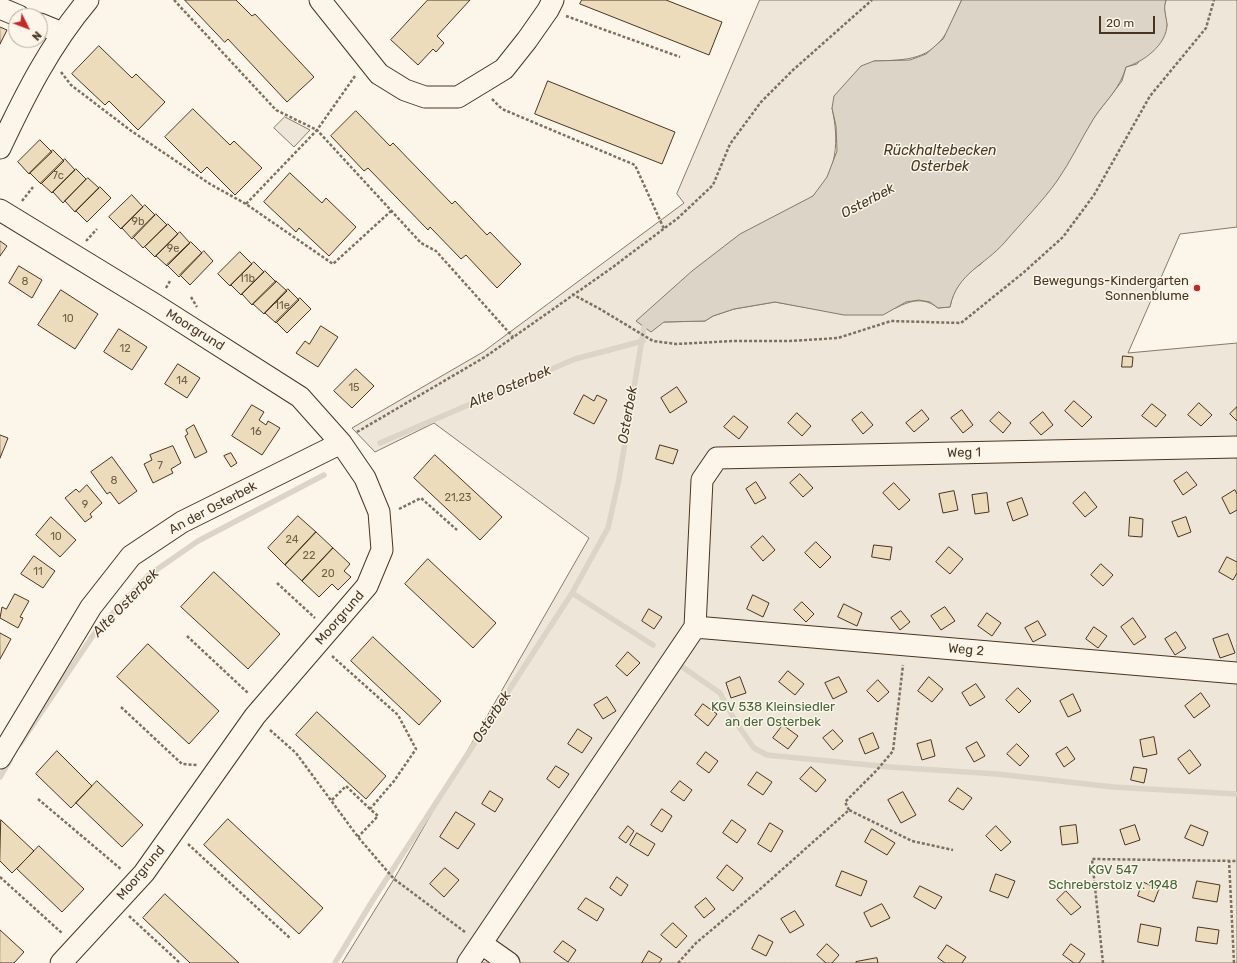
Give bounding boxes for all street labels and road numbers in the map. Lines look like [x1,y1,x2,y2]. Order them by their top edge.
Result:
street label: Moorgrund [163,306,227,354]
street label: Weg 1 [947,445,981,461]
street label: An der Osterbek [166,478,260,538]
street label: Moorgrund [312,588,368,648]
street label: Weg 2 [947,641,985,659]
street label: Moorgrund [114,843,168,903]

